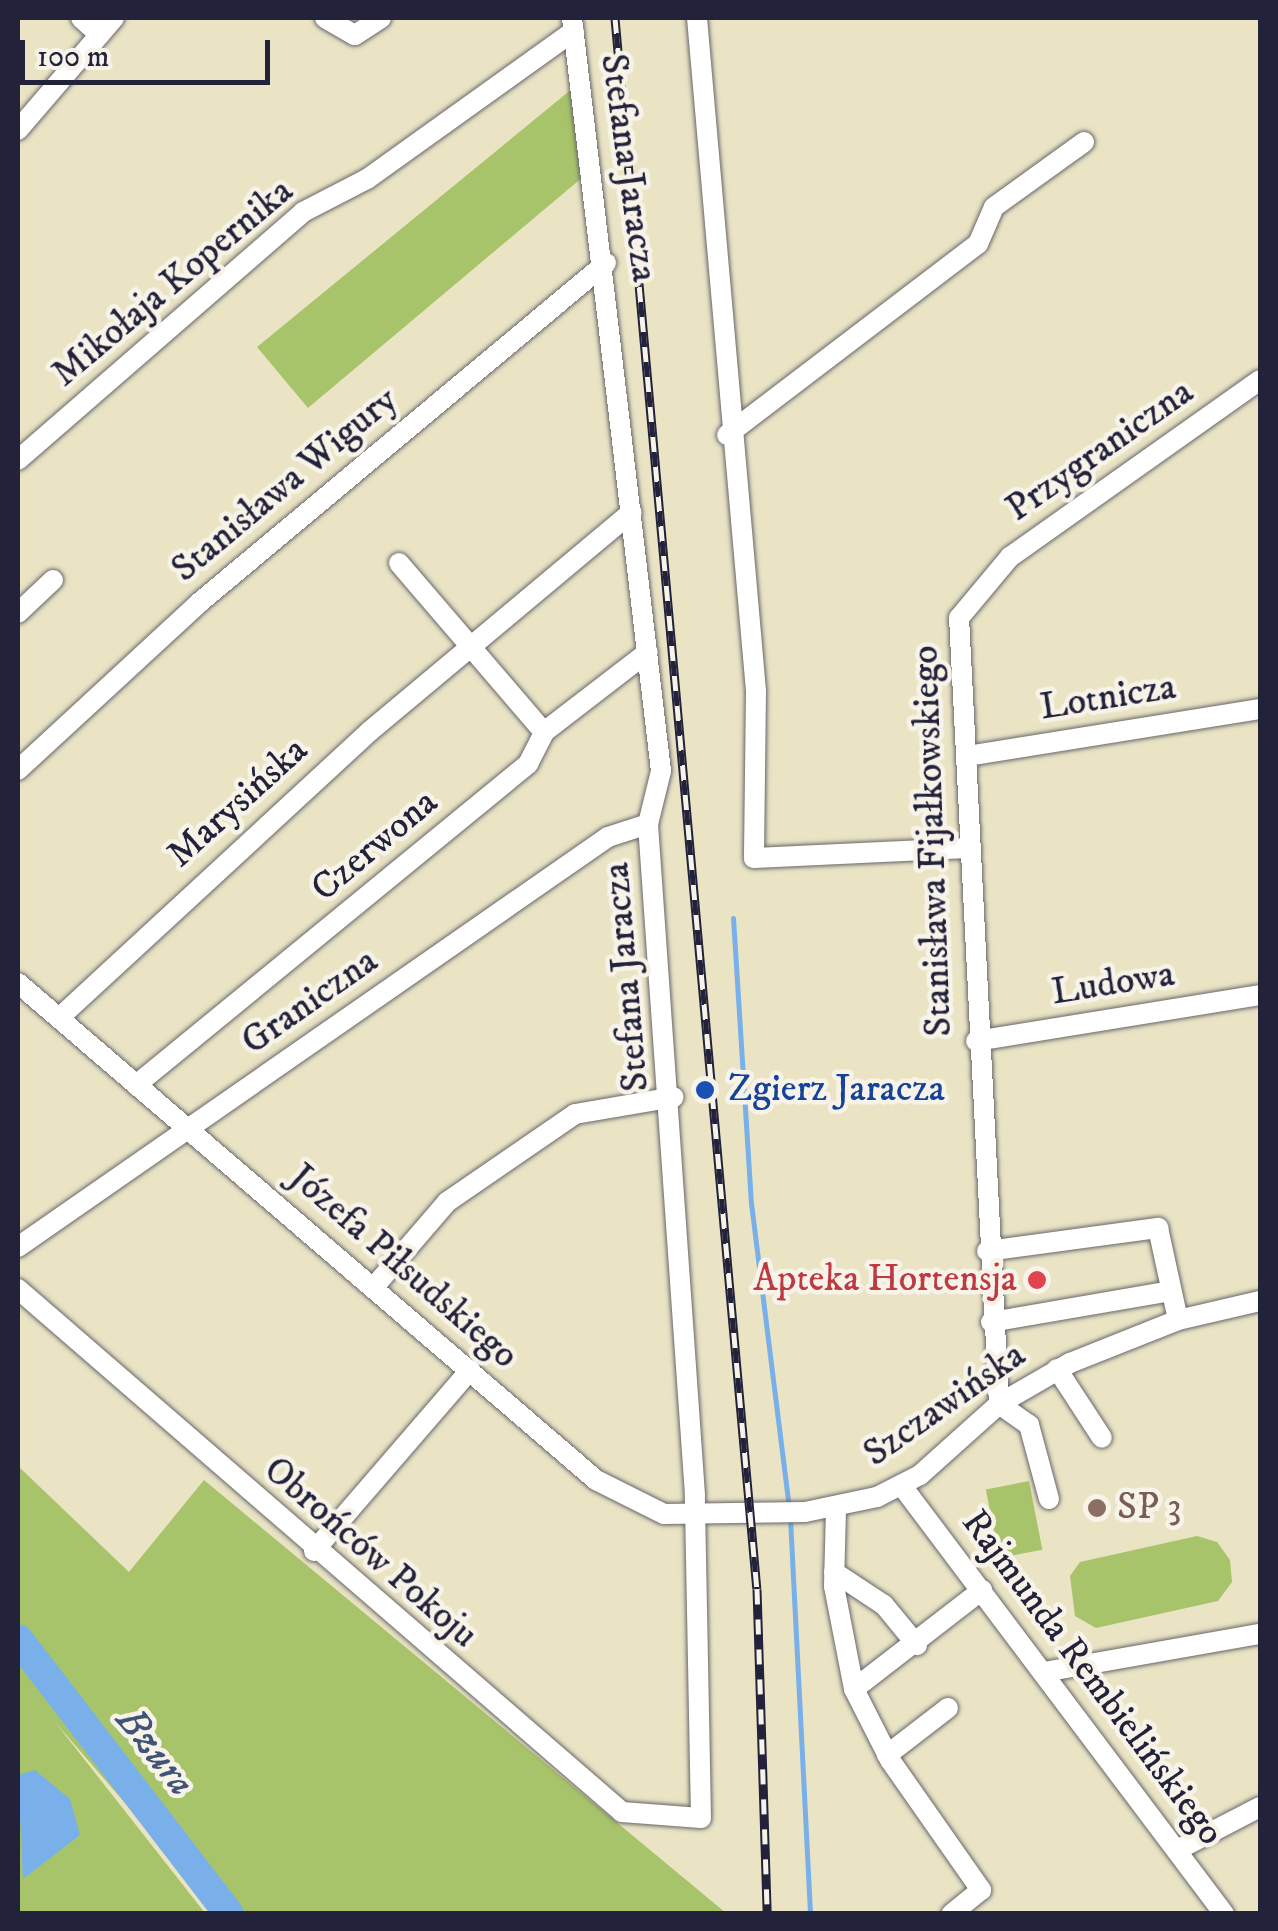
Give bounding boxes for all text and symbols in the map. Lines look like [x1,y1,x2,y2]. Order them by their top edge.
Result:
scale bar [25,20,275,82]
text: 100 m [37,39,109,76]
street label: Stefana Jaracza [589,51,667,285]
street label: Mikołaja Kopernika [43,169,303,397]
street label: Przygraniczna [998,370,1202,532]
street label: Stanisława Wigury [163,377,407,593]
street label: Stanisława Fijałkowskiego [903,645,963,1037]
street label: Lotnicza [1037,665,1179,731]
street label: Marysińska [158,728,318,878]
street label: Czerwona [303,780,447,912]
street label: Stefana Jaracza [594,860,660,1094]
street label: Graniczna [233,939,387,1065]
street label: Ludowa [1048,952,1178,1016]
place label: Zgierz Jaracza [728,1067,945,1113]
marker: Zgierz Jaracza [692,1077,718,1103]
street label: Józefa Piłsudskiego [279,1155,527,1379]
place label: Apteka Hortensja [753,1257,1017,1303]
marker: Apteka Hortensja [1026,1269,1048,1291]
street label: Szczawińska [855,1333,1035,1477]
street label: Obrońców Pokoju [254,1448,486,1658]
place label: SP 3 [1117,1485,1181,1531]
marker: SP 3 [1086,1497,1108,1519]
street label: Rajmunda Rembielińskiego [951,1501,1233,1855]
water label: Bzura [105,1698,205,1806]

